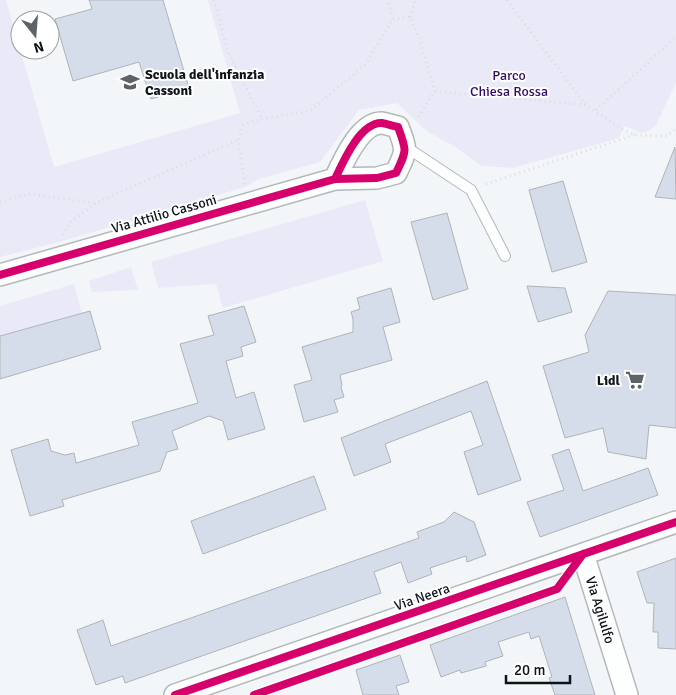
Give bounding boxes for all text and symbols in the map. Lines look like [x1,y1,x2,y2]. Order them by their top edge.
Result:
north arrow [10,10,60,60]
text: N [32,37,46,57]
place label: Scuola dell'infanzia Cassoni [145,66,264,99]
park label: Parco Chiesa Rossa [470,67,548,100]
school or university icon: Scuola dell'infanzia Cassoni [119,71,141,93]
street label: Via Attilio Cassoni [109,191,219,237]
supermarket icon: Lidl [624,369,646,391]
place label: Lidl [597,372,621,389]
street label: Via Agilulfo [582,574,618,646]
street label: Via Neera [392,580,452,614]
scale bar [506,652,570,684]
text: 20 m [514,661,545,679]

